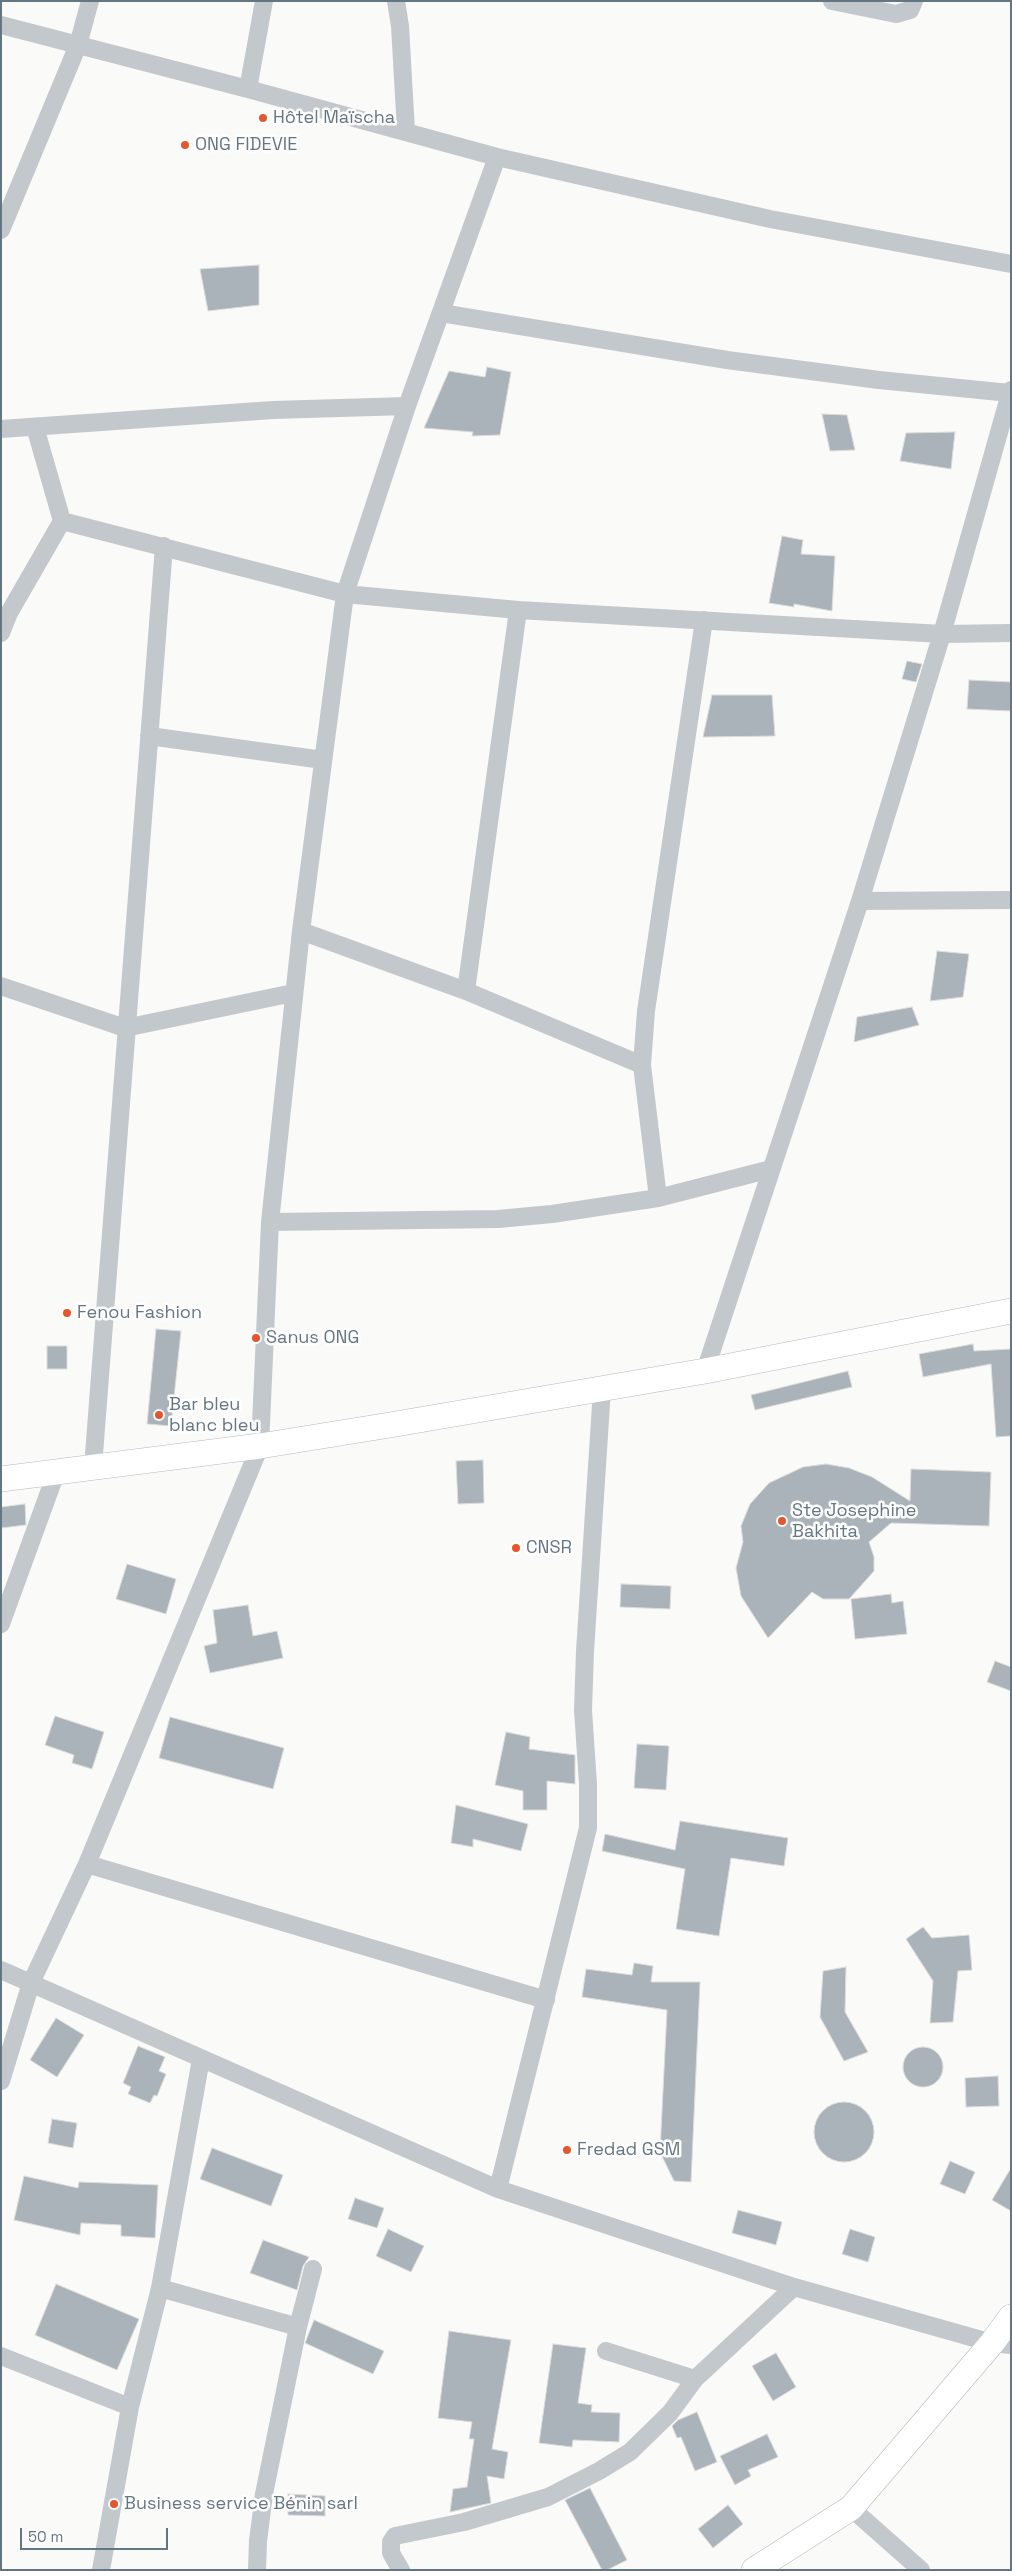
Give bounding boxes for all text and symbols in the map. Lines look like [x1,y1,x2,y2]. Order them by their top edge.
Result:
place label: Hôtel Maïscha [273,107,395,129]
marker: Hôtel Maïscha [257,112,269,124]
place label: ONG FIDEVIE [195,134,297,156]
marker: ONG FIDEVIE [179,139,191,151]
place label: Fenou Fashion [77,1302,202,1324]
marker: Fenou Fashion [61,1307,73,1319]
place label: Sanus ONG [266,1327,359,1349]
marker: Sanus ONG [250,1332,262,1344]
place label: Bar bleu blanc bleu [169,1394,259,1436]
marker: Bar bleu blanc bleu [153,1409,165,1421]
place label: Ste Josephine Bakhita [792,1500,916,1542]
marker: Ste Josephine Bakhita [776,1515,788,1527]
place label: CNSR [526,1537,572,1559]
marker: CNSR [510,1542,522,1554]
place label: Fredad GSM [577,2139,680,2161]
marker: Fredad GSM [561,2144,573,2156]
place label: Business service Bénin sarl [124,2493,358,2515]
marker: Business service Bénin sarl [108,2498,120,2510]
scale bar [22,2518,170,2550]
text: 50 m [28,2527,63,2546]

